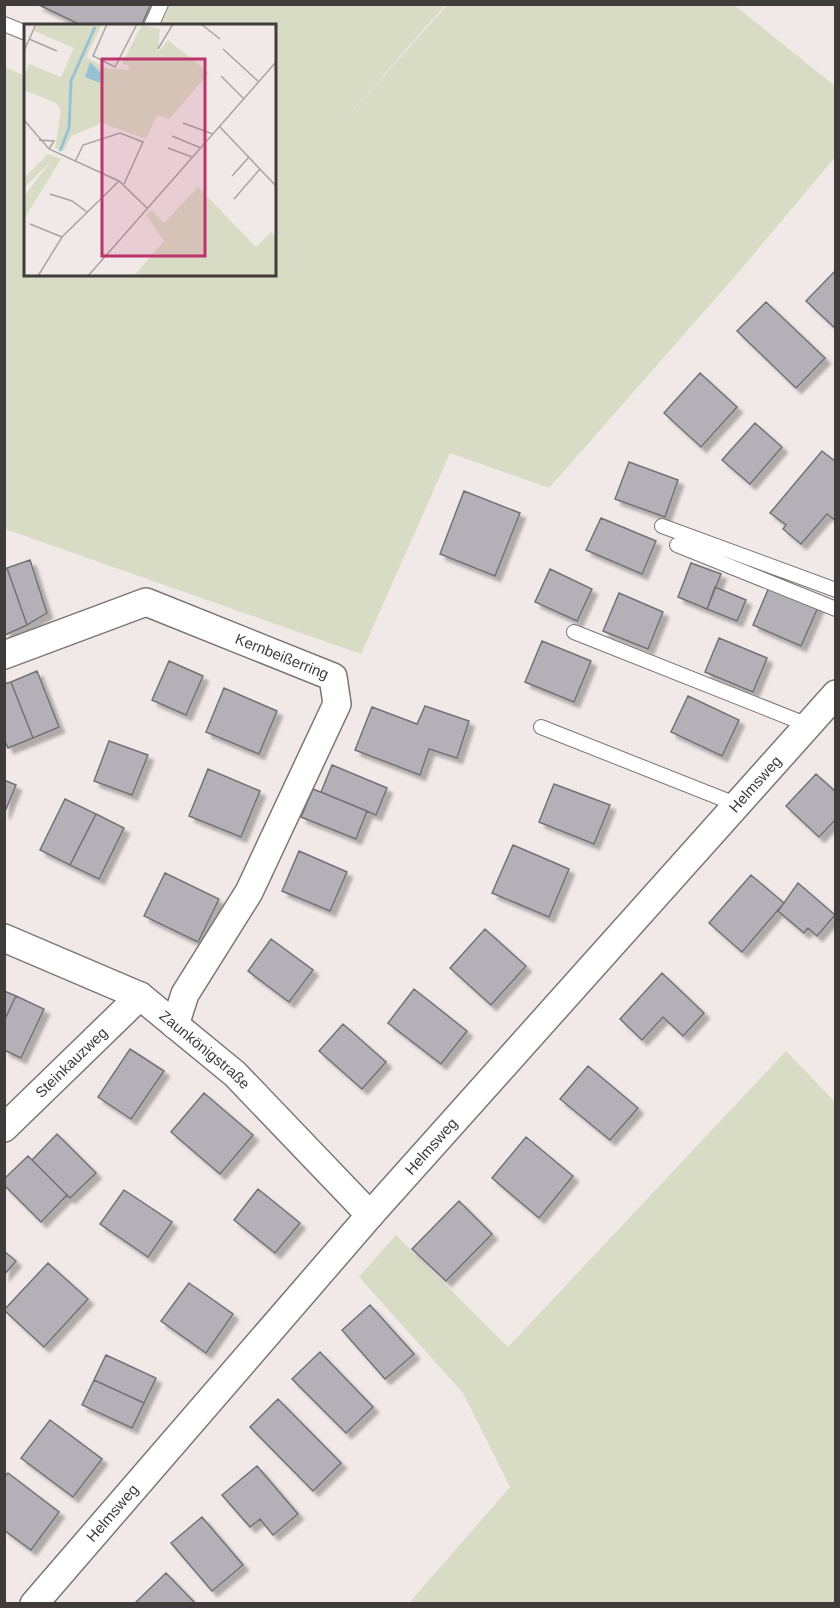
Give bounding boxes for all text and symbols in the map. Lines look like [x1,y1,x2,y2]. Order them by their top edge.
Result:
inset map [24,24,276,276]
street label: Kernbeißerring [233,630,331,682]
street label: Helmsweg [725,752,785,816]
street label: Zaunkönigstraße [156,1007,254,1092]
street label: Steinkauzweg [32,1024,111,1101]
street label: Helmsweg [401,1114,461,1178]
street label: Helmsweg [83,1481,141,1545]

